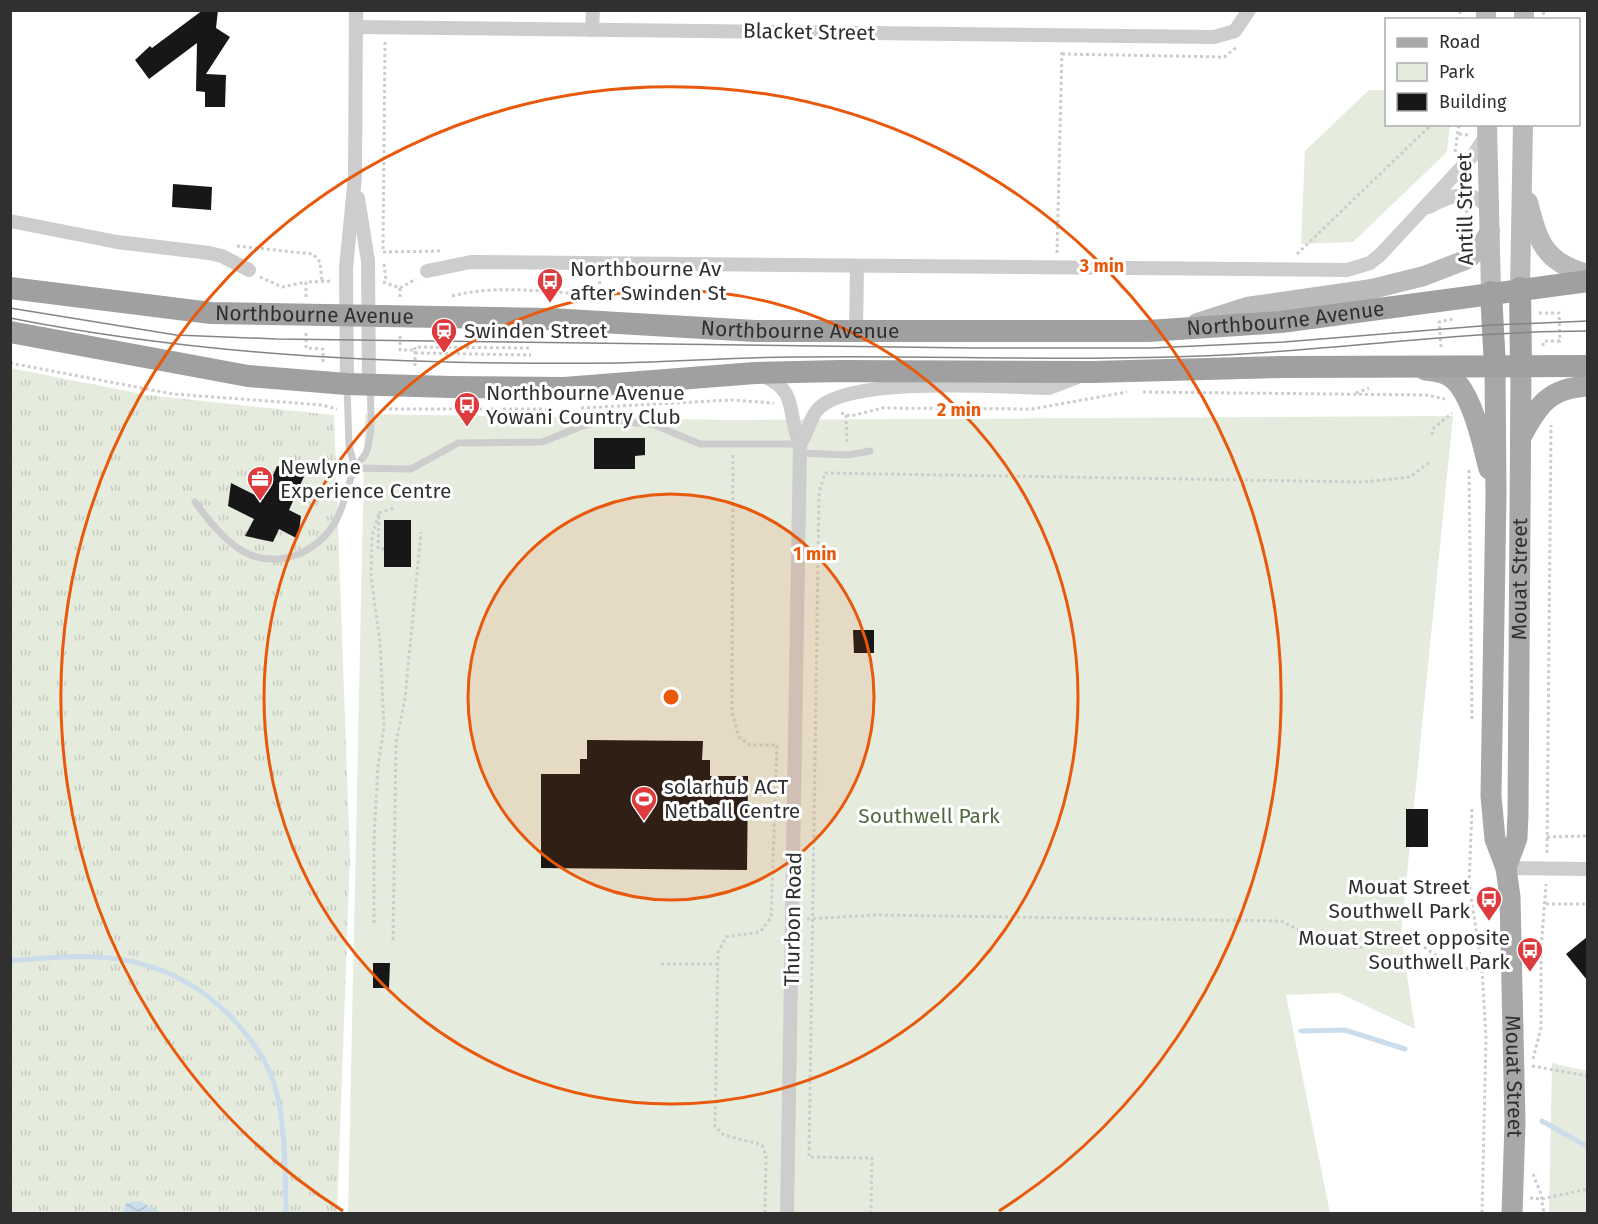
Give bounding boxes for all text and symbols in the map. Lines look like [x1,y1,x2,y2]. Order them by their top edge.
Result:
street label: Blacket Street [743,18,876,46]
legend [1385,18,1580,126]
text: Road [1439,31,1481,53]
text: Park [1439,61,1475,83]
text: Building [1439,91,1507,113]
street label: Antill Street [1451,152,1479,266]
text: 3 min [1079,255,1124,277]
place label: Northbourne Av after Swinden St [570,256,727,306]
bus stop icon: Northbourne Av after Swinden St [535,266,565,304]
street label: Northbourne Avenue [1186,295,1386,341]
street label: Northbourne Avenue [215,300,414,330]
street label: Northbourne Avenue [700,315,899,344]
station icon: Swinden Street [429,316,459,354]
place label: Swinden Street [464,318,608,344]
place label: Northbourne Avenue Yowani Country Club [486,380,685,430]
bus stop icon: Northbourne Avenue Yowani Country Club [452,390,482,428]
text: 2 min [937,399,981,421]
place label: Newlyne Experience Centre [280,454,451,504]
office icon: Newlyne Experience Centre [245,464,275,502]
street label: Mouat Street [1506,517,1533,640]
text: 1 min [793,543,837,565]
centre of rings [661,687,681,707]
place label: solarhub ACT Netball Centre [664,774,800,824]
sports icon: solarhub ACT Netball Centre [629,784,659,822]
park label: Southwell Park [858,803,1000,829]
street label: Thurbon Road [779,852,807,986]
place label: Mouat Street Southwell Park [1328,874,1470,924]
bus stop icon: Mouat Street Southwell Park [1474,884,1504,922]
place label: Mouat Street opposite Southwell Park [1298,925,1510,975]
bus stop icon: Mouat Street opposite Southwell Park [1515,935,1545,973]
street label: Mouat Street [1500,1015,1528,1138]

